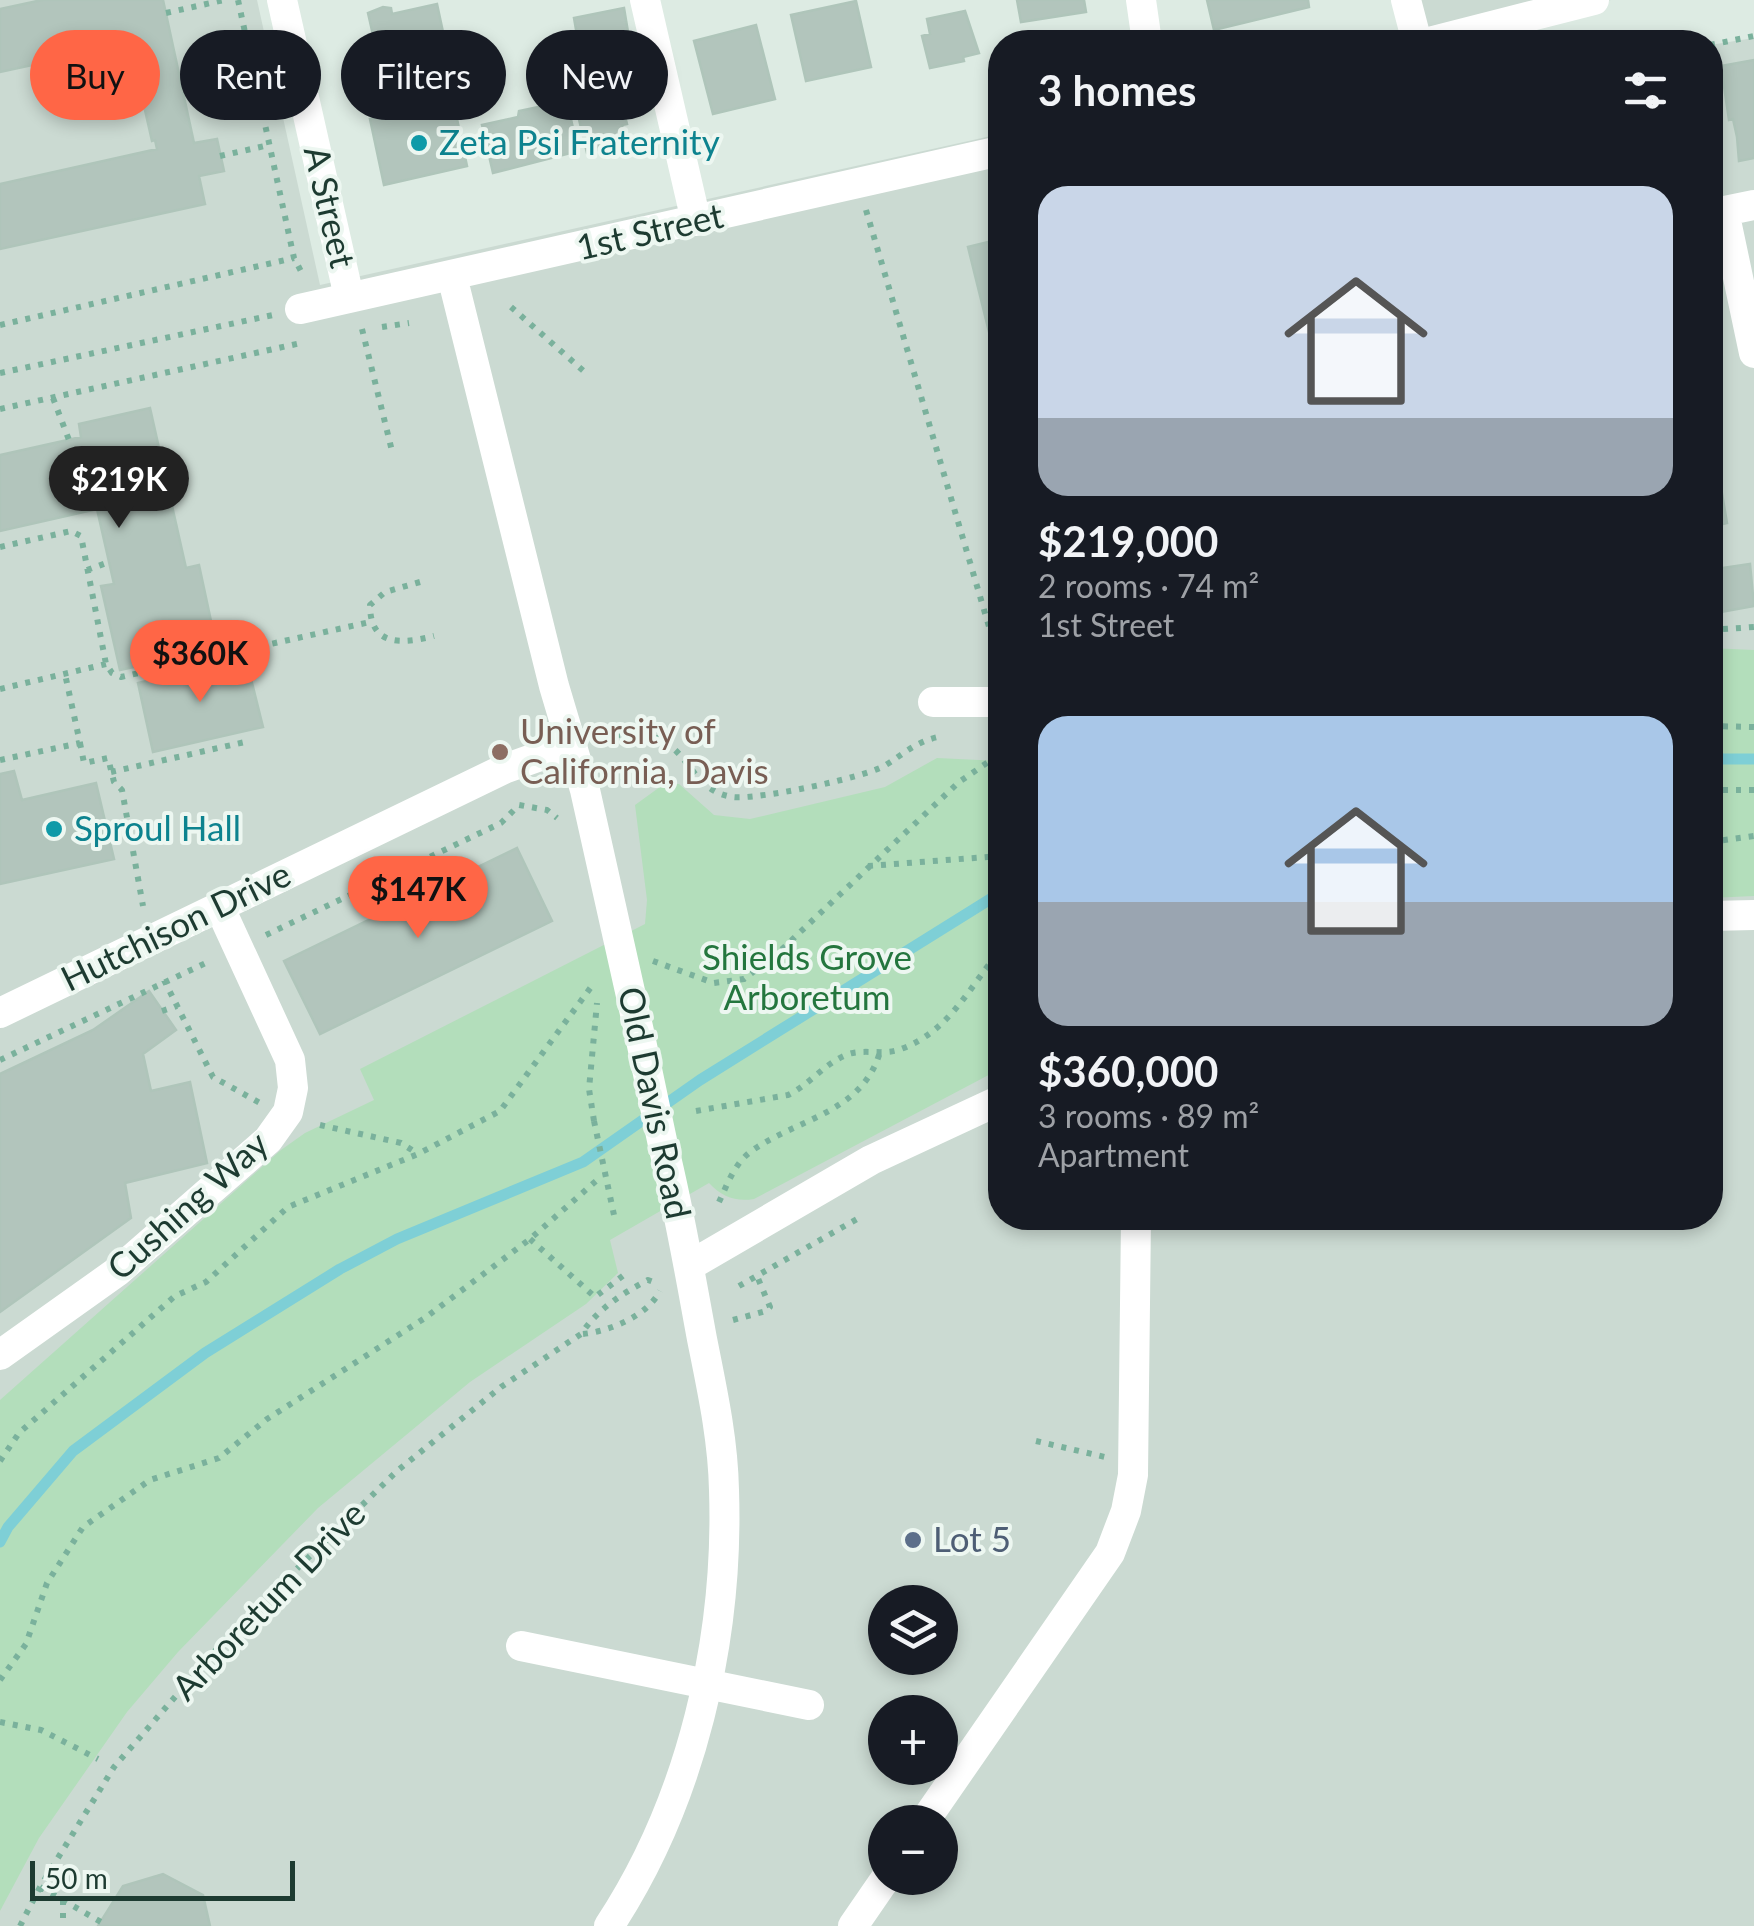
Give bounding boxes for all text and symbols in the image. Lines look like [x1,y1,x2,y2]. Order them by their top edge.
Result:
chip: Buy [30,30,160,120]
chip: Rent [180,30,321,120]
chip: Filters [341,30,506,120]
chip: New [526,30,668,120]
icon: filters [1618,63,1673,118]
text: 3 homes [1038,65,1196,115]
place label: Zeta Psi Fraternity [439,120,720,162]
marker: Zeta Psi Fraternity [408,132,430,154]
street label: A Street [297,142,365,272]
street label: 1st Street [572,193,727,267]
icon: home [1266,251,1446,431]
pin: $219K [49,446,189,531]
text: $219K [71,459,167,498]
text: $219,000 [1038,516,1218,566]
text: 2 rooms · 74 m² [1038,566,1259,605]
text: 1st Street [1038,605,1174,644]
pin: $360K [130,620,270,705]
text: $360K [152,633,248,672]
place label: University of California, Davis [520,709,769,791]
marker: University of California, Davis [489,741,511,763]
icon: home [1266,781,1446,961]
place label: Sproul Hall [74,806,241,848]
marker: Sproul Hall [43,818,65,840]
street label: Hutchison Drive [54,852,297,999]
pin: $147K [348,856,488,941]
text: $147K [370,869,466,908]
park label: Shields Grove Arboretum [702,935,912,1017]
street label: Old Davis Road [611,983,701,1222]
text: $360,000 [1038,1046,1218,1096]
text: 3 rooms · 89 m² [1038,1096,1259,1135]
street label: Cushing Way [98,1122,275,1287]
text: Apartment [1038,1135,1189,1174]
street label: Arboretum Drive [162,1492,373,1708]
place label: Lot 5 [933,1517,1011,1559]
marker: Lot 5 [902,1529,924,1551]
map controls [868,1585,958,1895]
button: layers [868,1585,958,1675]
button: + [868,1695,958,1785]
button: − [868,1805,958,1895]
scale bar [30,1856,295,1900]
text: 50 m [45,1861,108,1895]

